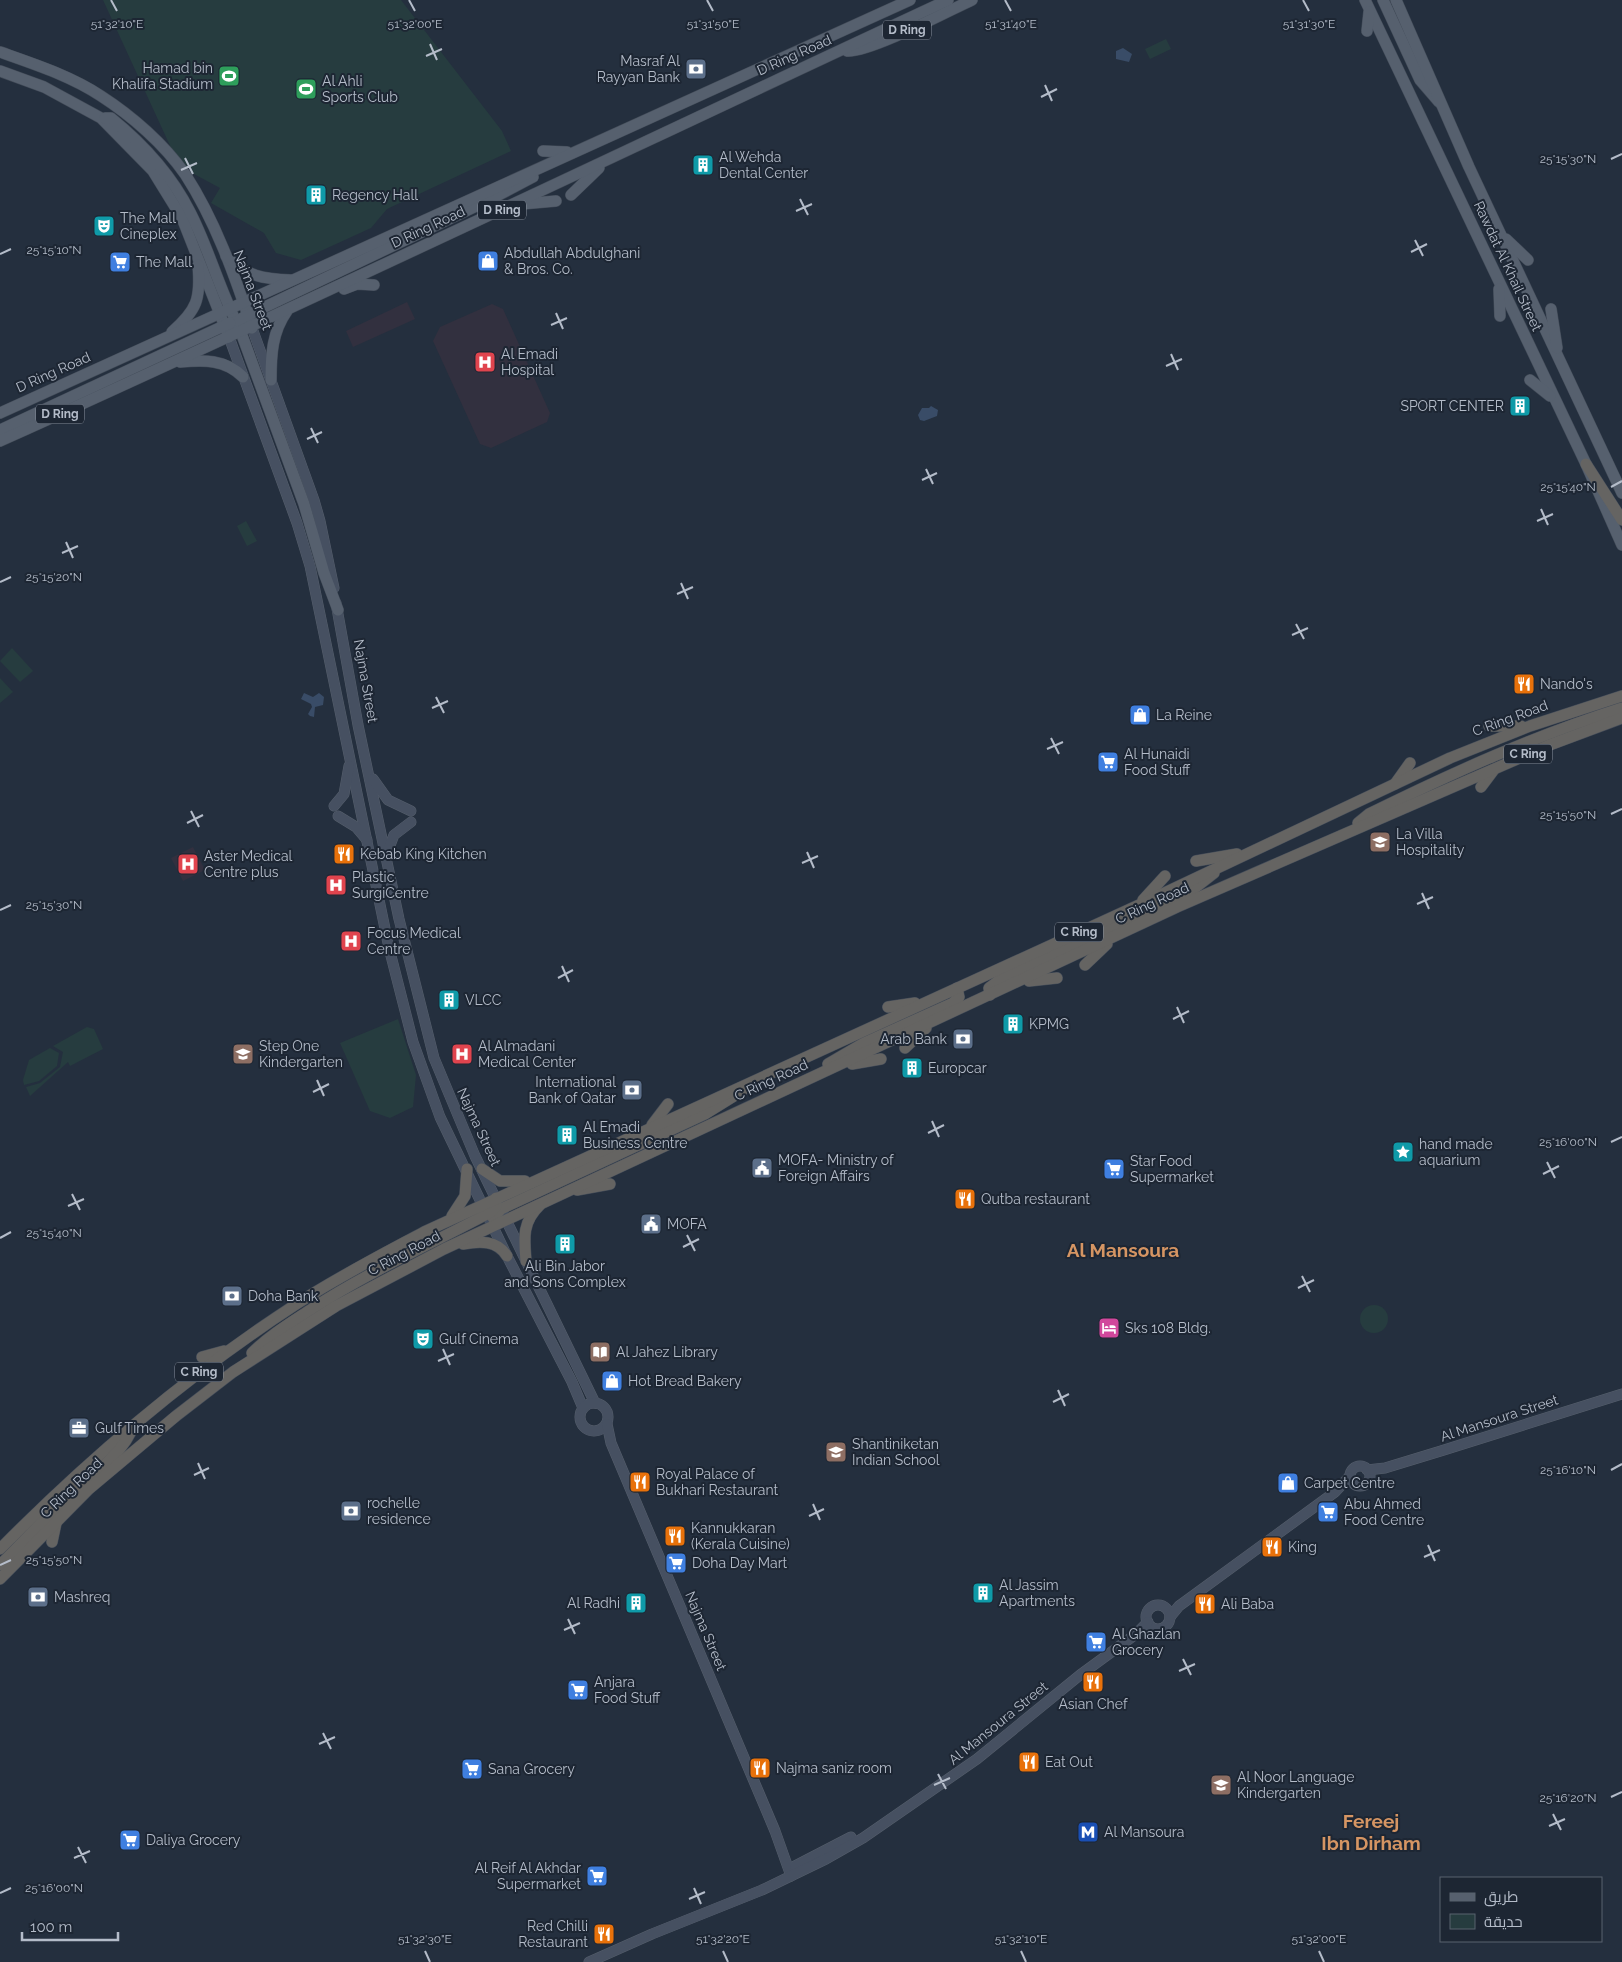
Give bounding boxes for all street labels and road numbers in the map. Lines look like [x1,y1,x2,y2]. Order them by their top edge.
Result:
road number: D Ring [883,20,931,40]
street label: D Ring Road [754,31,834,79]
street label: Rawdat Al Khail Street [1471,198,1545,334]
road number: D Ring [478,200,526,220]
street label: D Ring Road [389,203,467,251]
street label: Najma Street [230,248,276,333]
street label: D Ring Road [13,348,93,396]
road number: D Ring [36,404,84,424]
street label: Najma Street [351,638,381,724]
street label: C Ring Road [1470,697,1550,739]
road number: C Ring [1504,744,1552,764]
street label: C Ring Road [1113,879,1191,927]
road number: C Ring [1055,922,1103,942]
street label: C Ring Road [732,1056,810,1104]
street label: Najma Street [454,1085,504,1169]
street label: C Ring Road [365,1227,443,1279]
road number: C Ring [175,1362,223,1381]
street label: Al Mansoura Street [1438,1391,1560,1445]
street label: C Ring Road [37,1455,105,1521]
street label: Najma Street [682,1589,730,1673]
street label: Al Mansoura Street [945,1678,1051,1768]

